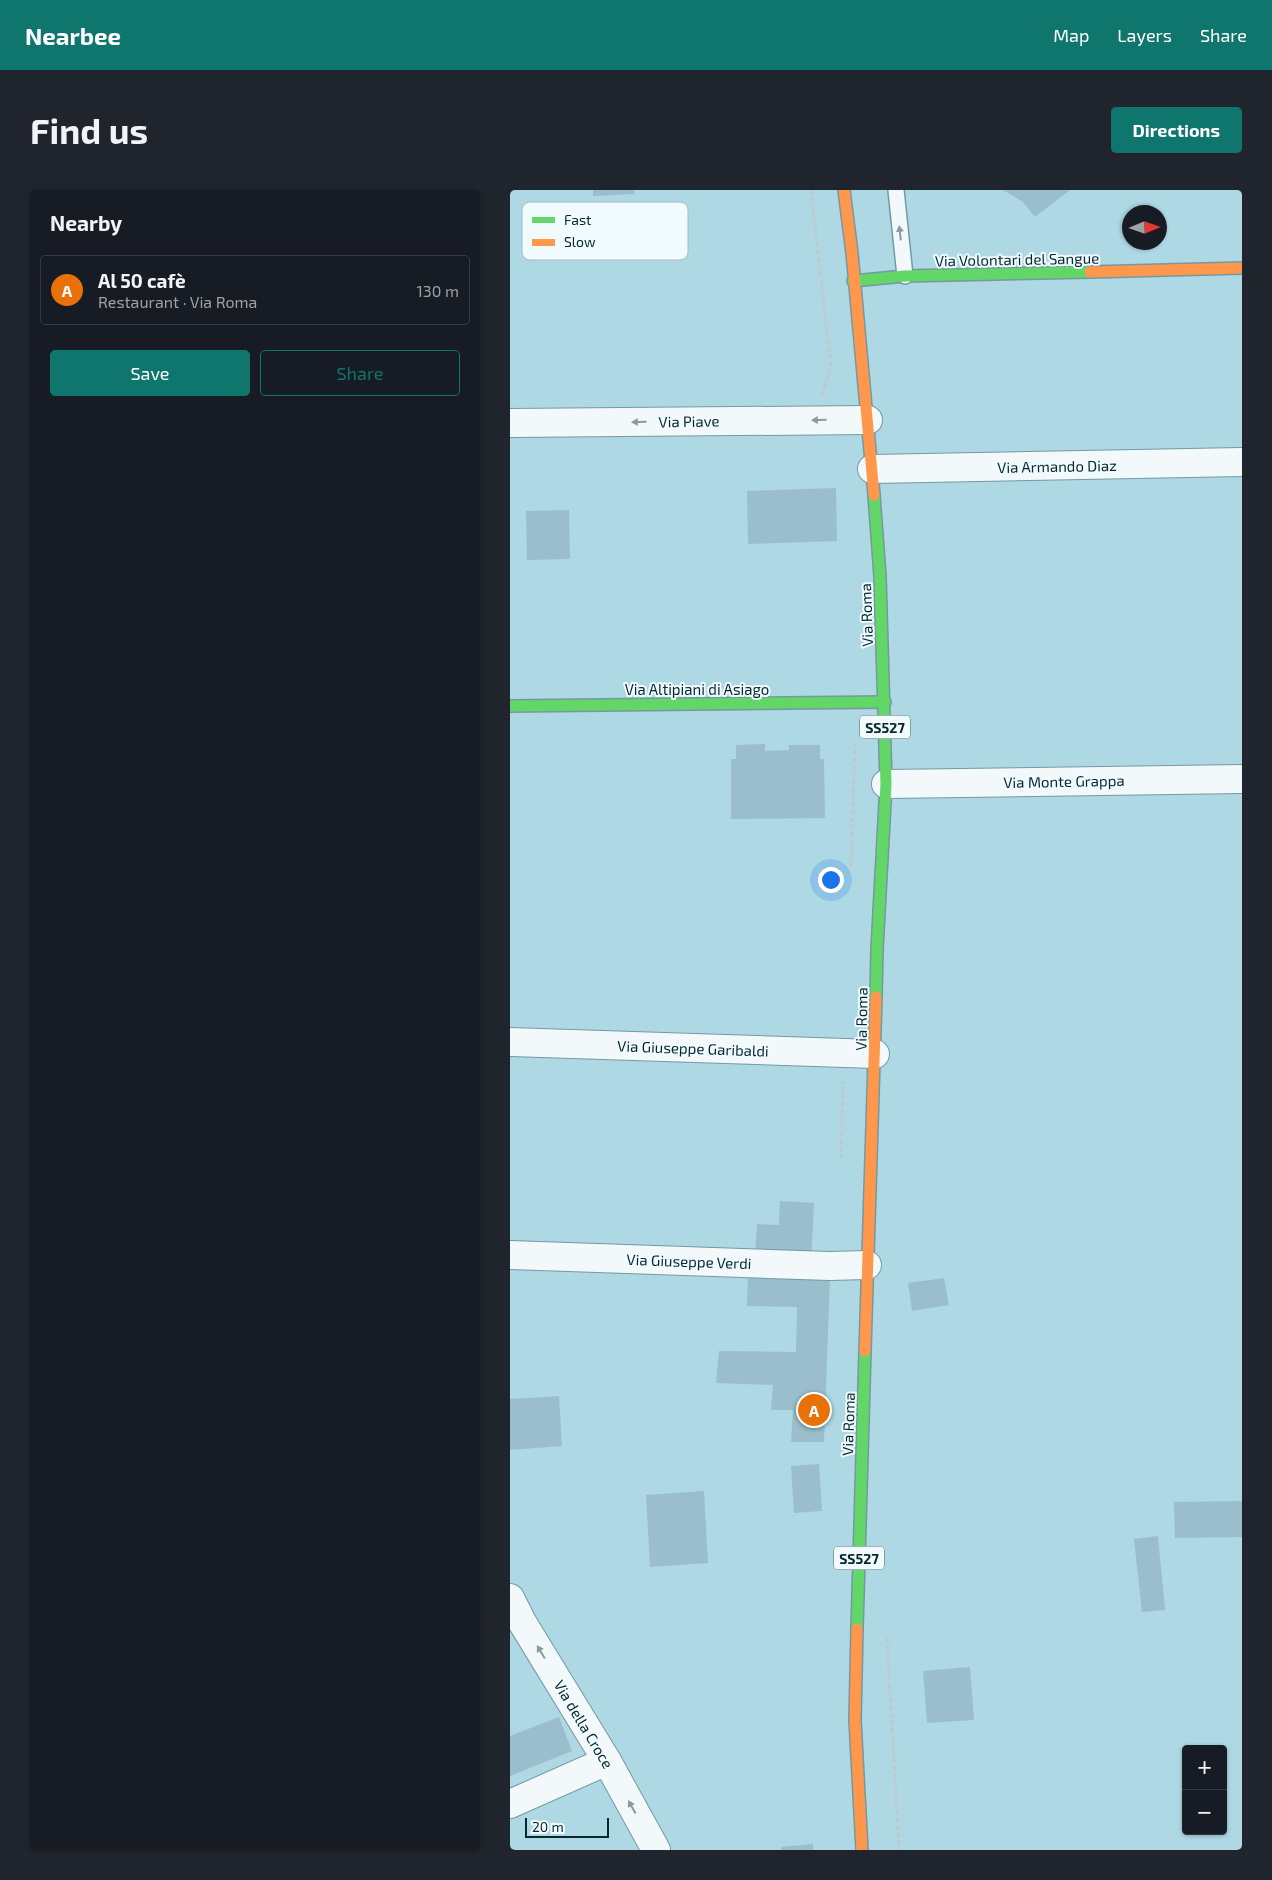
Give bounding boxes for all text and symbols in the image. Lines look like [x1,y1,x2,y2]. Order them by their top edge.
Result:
text: Nearbee [25,21,121,50]
text: Map [1053,24,1089,46]
text: Layers [1117,24,1172,46]
text: Share [1200,24,1247,46]
button: Directions [1111,107,1242,153]
text: Find us [30,109,148,151]
legend [522,202,688,260]
north arrow [1122,205,1167,250]
text: Nearby [50,210,122,235]
text: Fast [564,211,591,228]
one-way arrow [896,225,904,241]
text: Slow [564,233,596,250]
street label: Via Volontari del Sangue [935,249,1099,269]
text: Al 50 cafè [98,269,186,292]
text: A [62,281,72,300]
text: 130 m [417,281,459,300]
text: Restaurant · Via Roma [98,292,257,311]
button: Save [50,350,250,396]
button: Share [260,350,460,396]
street label: Via Piave [658,411,720,431]
one-way arrow [811,416,827,424]
one-way arrow [631,418,647,426]
street label: Via Armando Diaz [997,456,1117,476]
street label: Via Roma [856,583,876,647]
street label: Via Altipiani di Asiago [625,680,769,698]
road number: SS527 [860,716,910,738]
street label: Via Monte Grappa [1003,771,1125,791]
your location [818,867,844,893]
street label: Via Roma [851,987,871,1051]
street label: Via Giuseppe Garibaldi [617,1036,769,1060]
street label: Via Giuseppe Verdi [626,1250,752,1272]
pin: A [798,1391,830,1429]
street label: Via Roma [838,1392,858,1456]
road number: SS527 [834,1546,884,1570]
one-way arrow [536,1646,545,1659]
street label: Via della Croce [551,1677,617,1771]
map controls [1182,1745,1227,1835]
button: + [1182,1745,1227,1790]
button: − [1182,1790,1227,1835]
one-way arrow [628,1800,636,1815]
scale bar [525,1815,609,1838]
text: 20 m [532,1818,564,1835]

